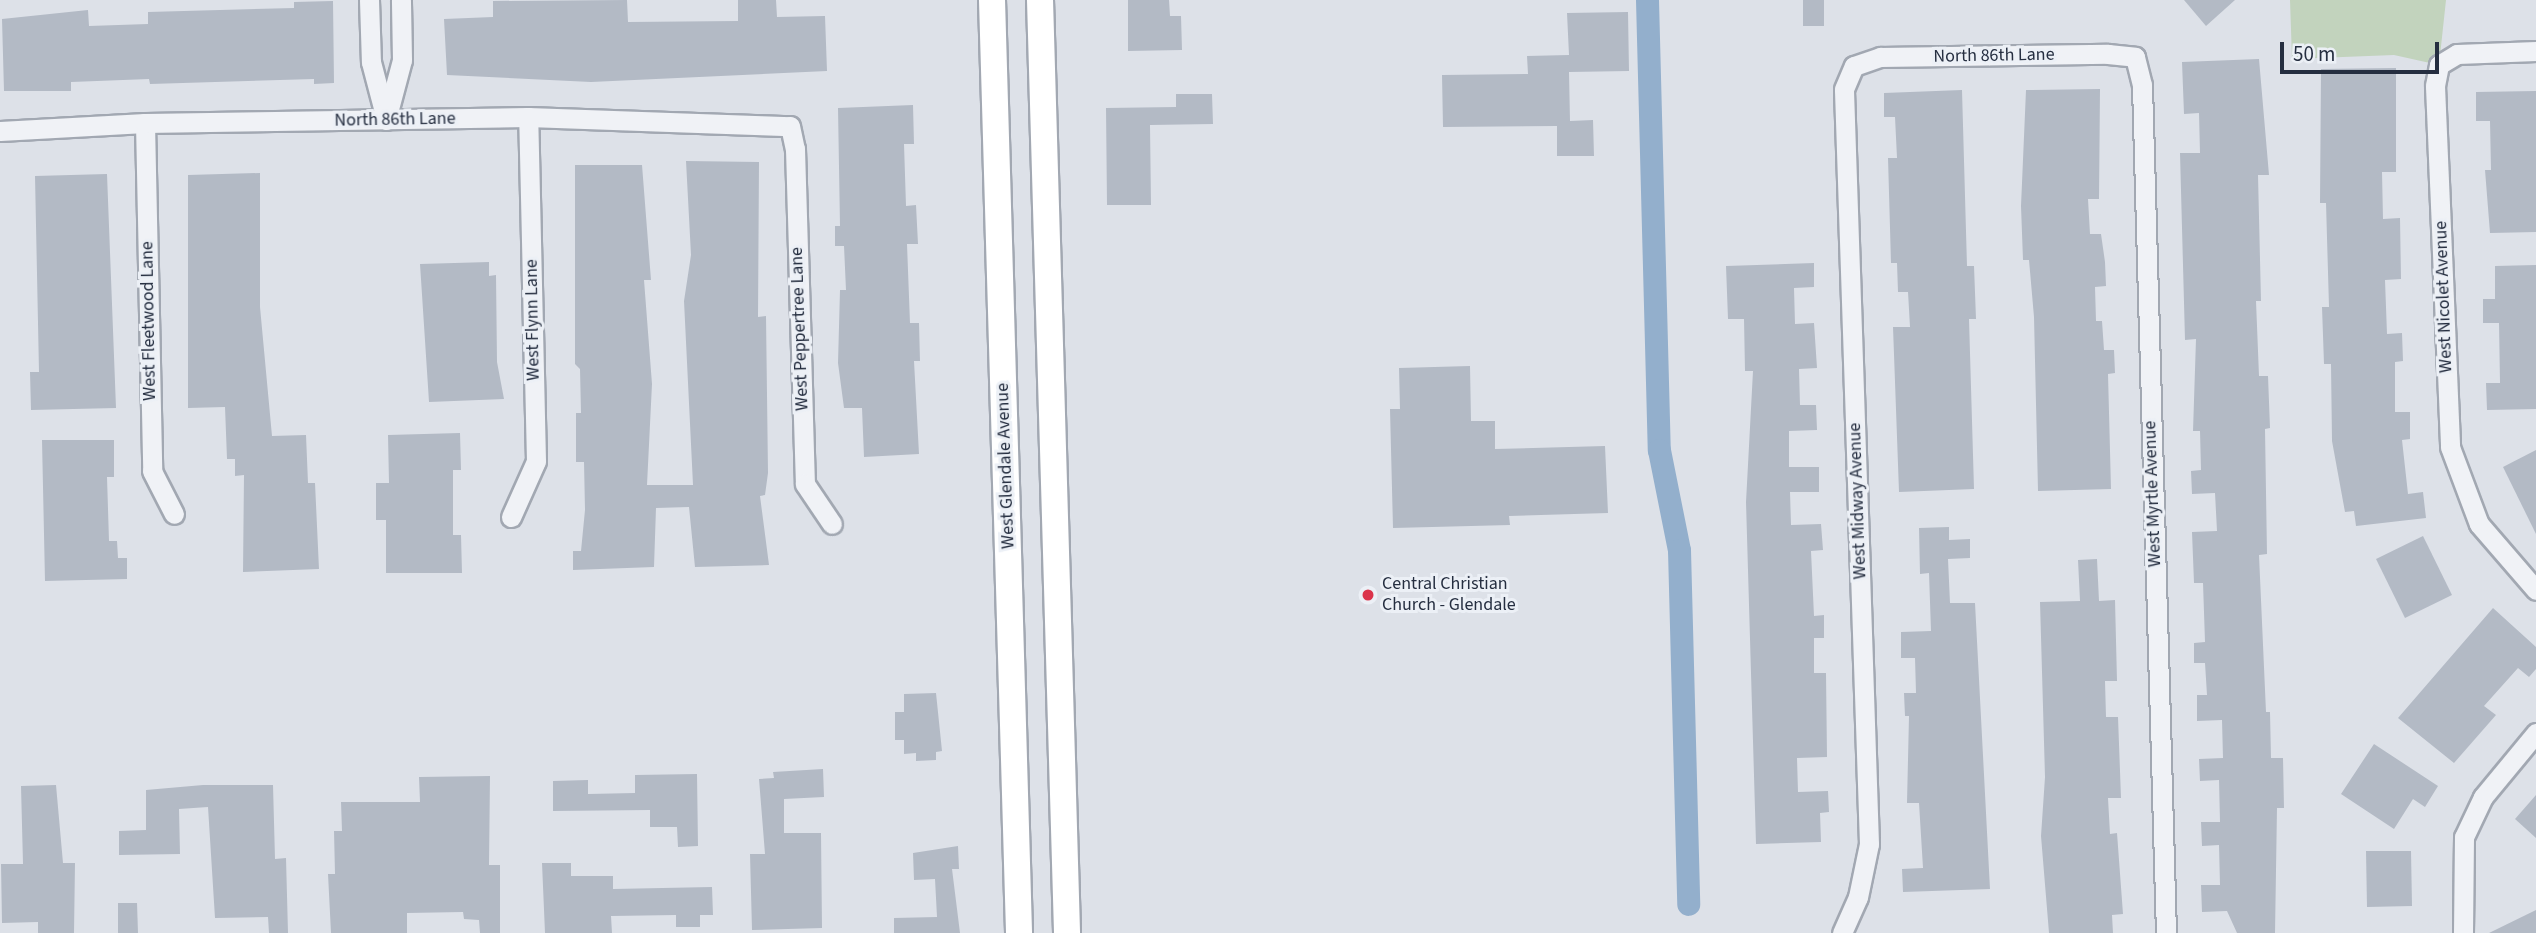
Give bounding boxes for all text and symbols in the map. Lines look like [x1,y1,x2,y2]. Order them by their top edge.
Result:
scale bar [2284,28,2443,72]
text: 50 m [2293,39,2335,69]
street label: North 86th Lane [1933,44,2055,68]
street label: North 86th Lane [334,108,456,132]
street label: West Nicolet Avenue [2431,221,2457,373]
street label: West Fleetwood Lane [137,241,161,401]
street label: West Peppertree Lane [786,247,814,411]
street label: West Flynn Lane [521,259,545,381]
street label: West Glendale Avenue [992,383,1020,549]
street label: West Myrtle Avenue [2140,420,2166,568]
street label: West Midway Avenue [1844,422,1872,580]
place label: Central Christian Church - Glendale [1382,574,1516,616]
marker: Central Christian Church - Glendale [1360,587,1376,603]

